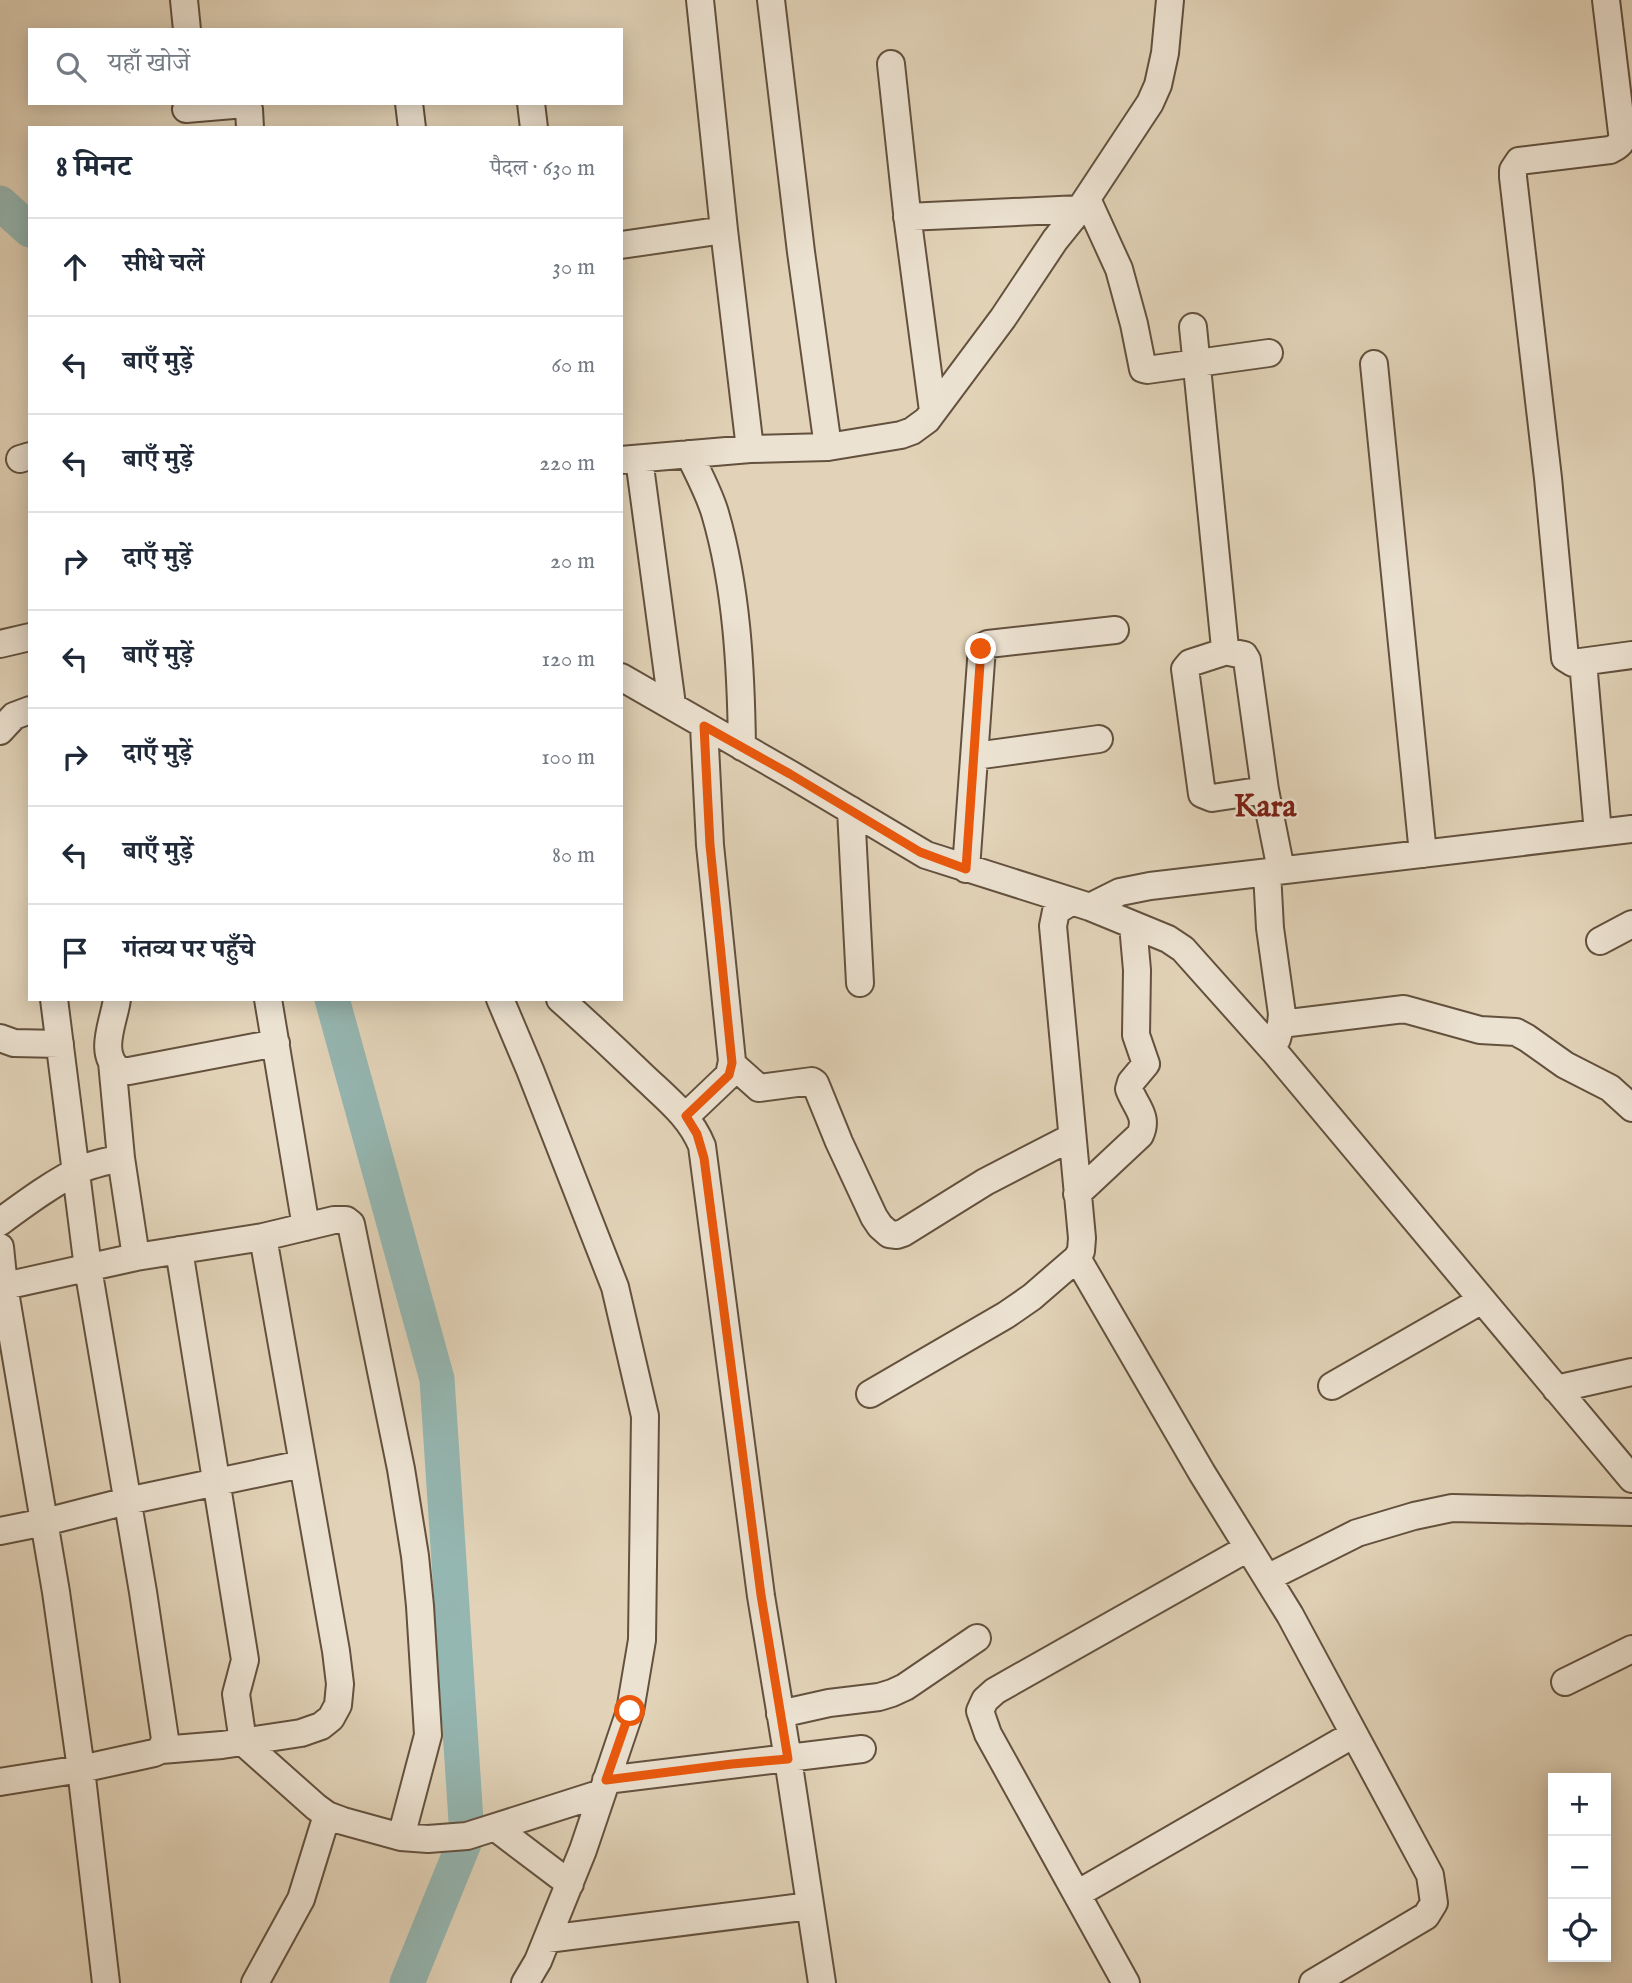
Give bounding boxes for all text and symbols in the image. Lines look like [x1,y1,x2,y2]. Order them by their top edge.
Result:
search box [28,28,623,105]
text: यहाँ खोजें [108,47,190,80]
icon: search [52,48,90,86]
text: 8 मिनट [56,149,131,187]
text: पैदल · 630 m [490,154,595,183]
text: सीधे चलें [123,247,204,280]
icon: ahead [56,248,94,286]
text: 30 m [552,253,595,282]
text: बाएँ मुड़ें [123,345,193,378]
icon: left [56,346,94,384]
text: 60 m [551,351,595,380]
text: बाएँ मुड़ें [123,443,193,476]
icon: left [56,444,94,482]
text: 220 m [539,449,595,478]
text: दाएँ मुड़ें [123,541,192,574]
icon: right [56,542,94,580]
text: 20 m [550,547,595,576]
route end [965,633,996,664]
text: बाएँ मुड़ें [123,639,193,672]
icon: left [56,640,94,678]
text: 120 m [542,645,595,674]
text: दाएँ मुड़ें [123,737,192,770]
icon: right [56,738,94,776]
text: 100 m [541,743,595,772]
district label: Kara [1234,787,1297,828]
text: बाएँ मुड़ें [123,835,193,868]
icon: left [56,836,94,874]
text: 80 m [552,841,595,870]
text: गंतव्य पर पहुँचे [123,933,255,966]
icon: arrive [56,934,94,972]
route start [614,1695,645,1726]
map controls [1548,1773,1611,1962]
button: + [1548,1773,1611,1836]
button: − [1548,1836,1611,1899]
button: locate [1548,1899,1611,1962]

